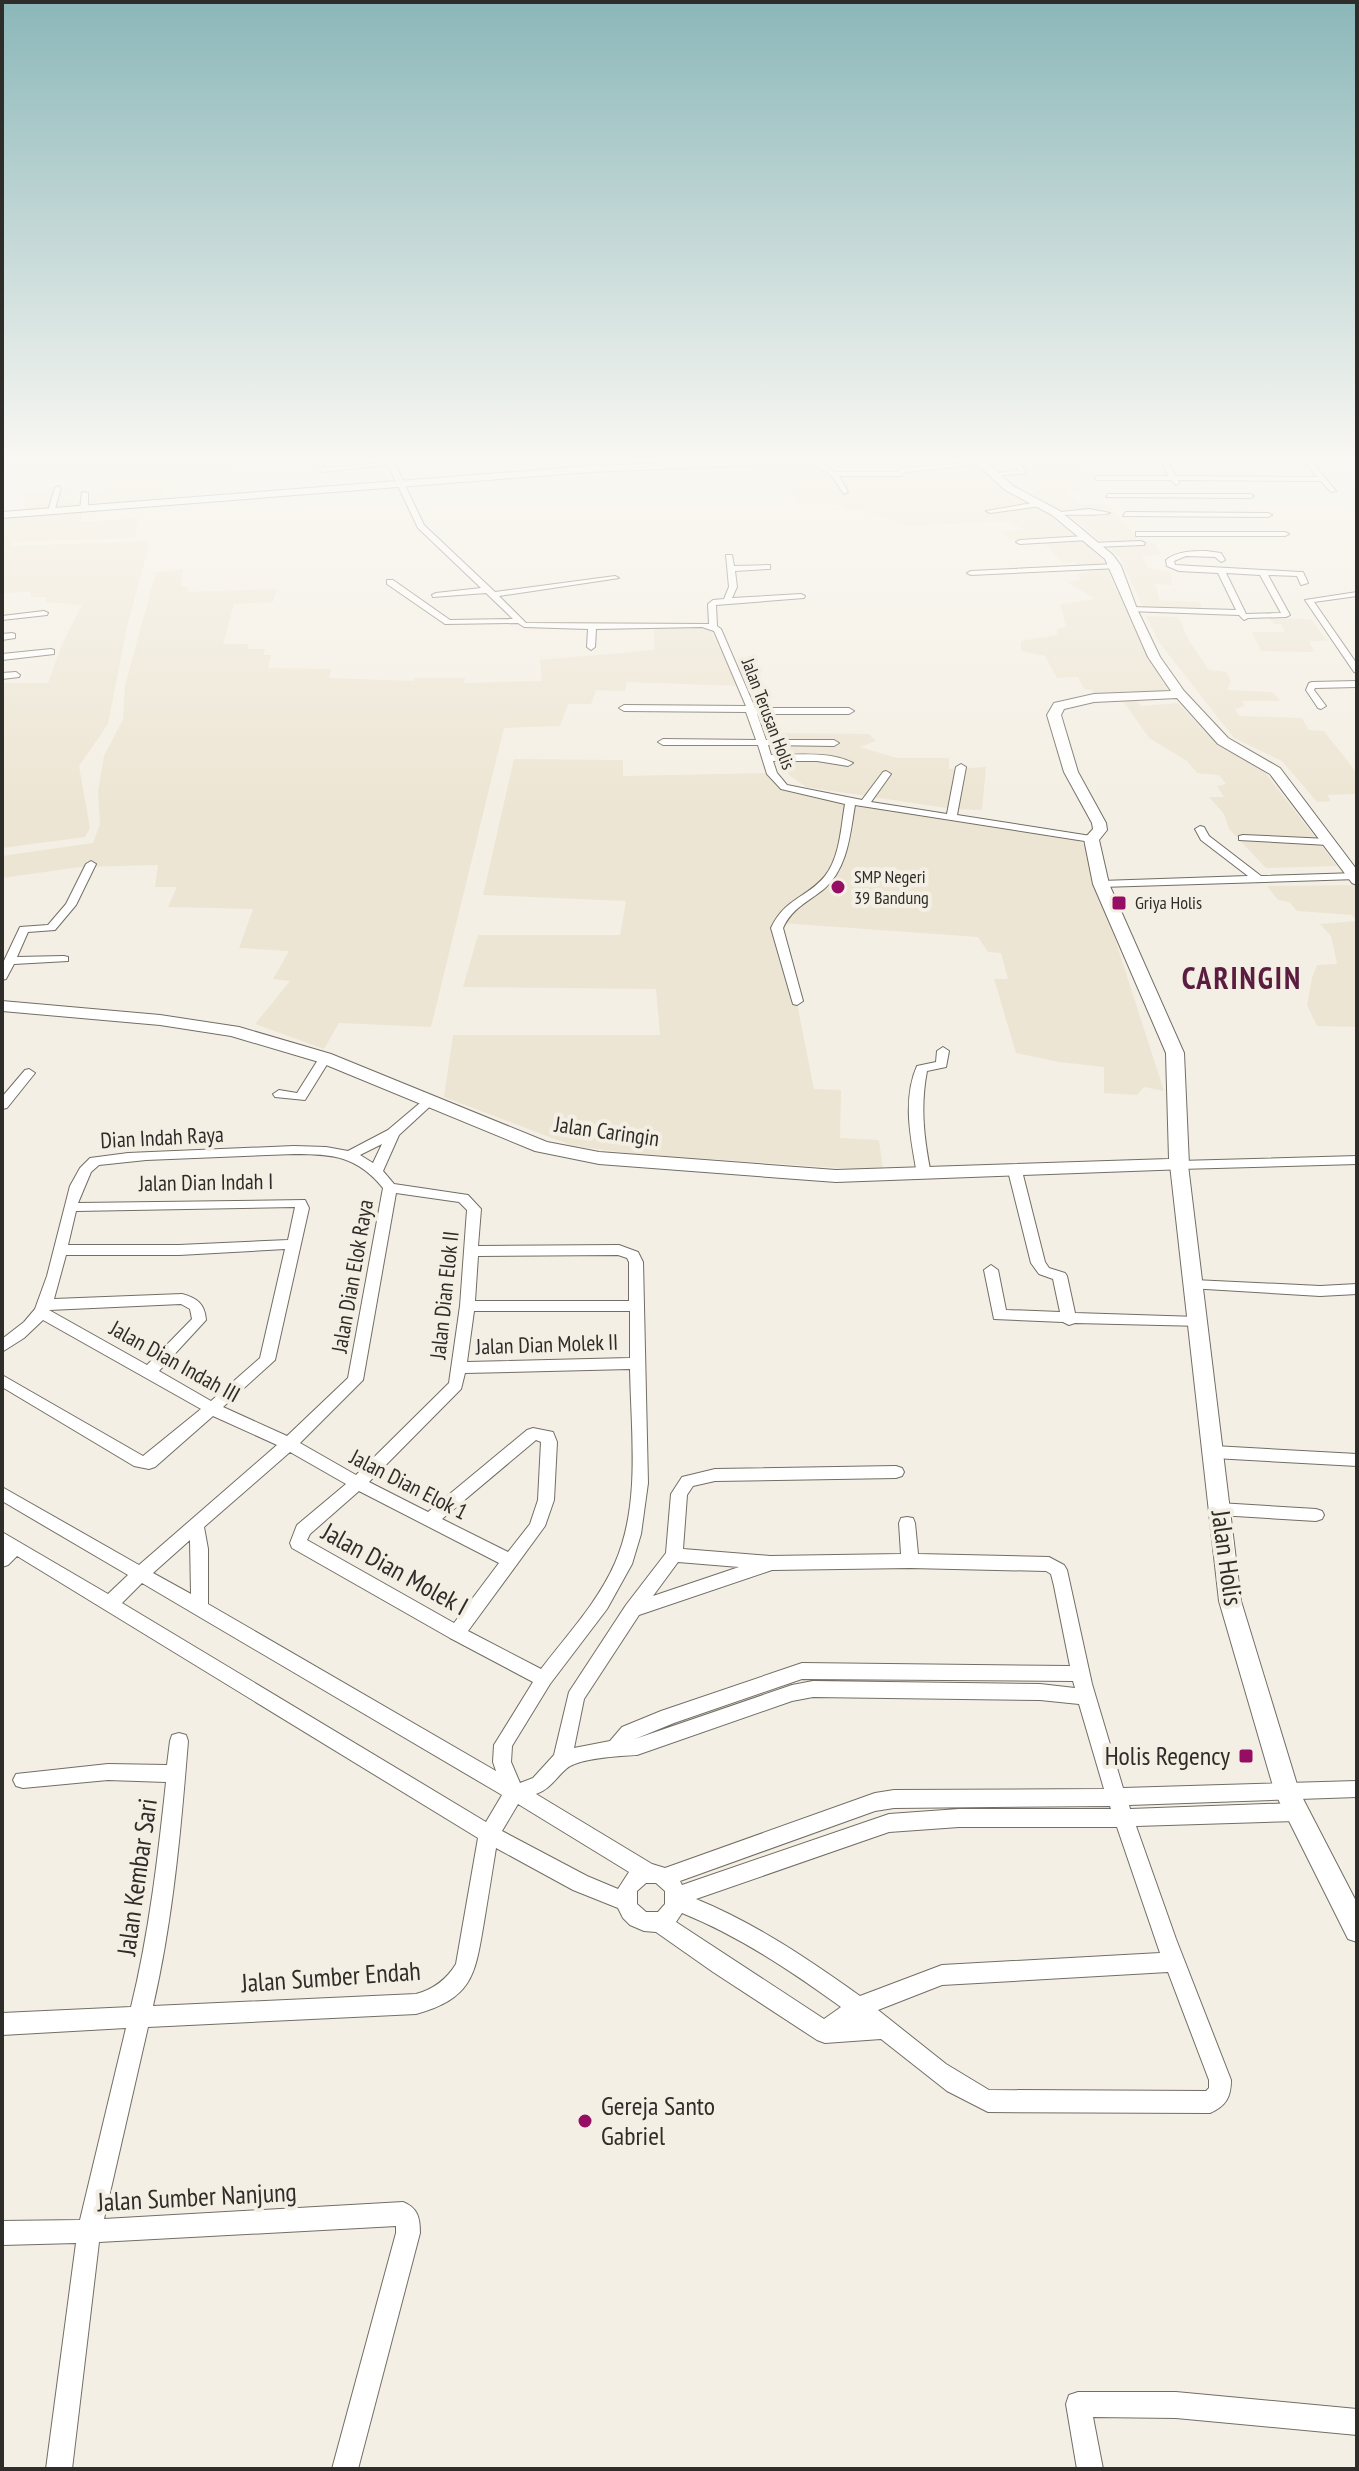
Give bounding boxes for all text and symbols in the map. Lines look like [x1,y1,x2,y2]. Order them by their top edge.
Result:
street label: Jalan Terusan Holis [736,654,800,773]
place label: SMP Negeri 39 Bandung [854,865,929,909]
marker: SMP Negeri 39 Bandung [829,878,847,896]
place label: Griya Holis [1135,891,1202,914]
marker: Griya Holis [1110,894,1128,912]
district label: CARINGIN [1182,958,1302,997]
street label: Jalan Caringin [552,1110,661,1152]
street label: Dian Indah Raya [100,1120,224,1154]
street label: Jalan Dian Indah I [138,1167,273,1197]
street label: Jalan Dian Elok Raya [325,1197,379,1356]
street label: Jalan Dian Elok II [423,1229,465,1362]
street label: Jalan Dian Indah III [104,1313,245,1408]
street label: Jalan Dian Molek II [474,1328,619,1361]
street label: Jalan Dian Elok 1 [345,1442,473,1526]
street label: Jalan Holis [1204,1507,1250,1608]
street label: Jalan Dian Molek I [315,1514,474,1622]
place label: Holis Regency [1105,1739,1230,1772]
marker: Holis Regency [1237,1747,1255,1765]
street label: Jalan Kembar Sari [109,1796,164,1959]
street label: Jalan Sumber Endah [239,1954,422,1999]
place label: Gereja Santo Gabriel [601,2089,715,2152]
marker: Gereja Santo Gabriel [576,2112,594,2130]
street label: Jalan Sumber Nanjung [96,2175,297,2218]

